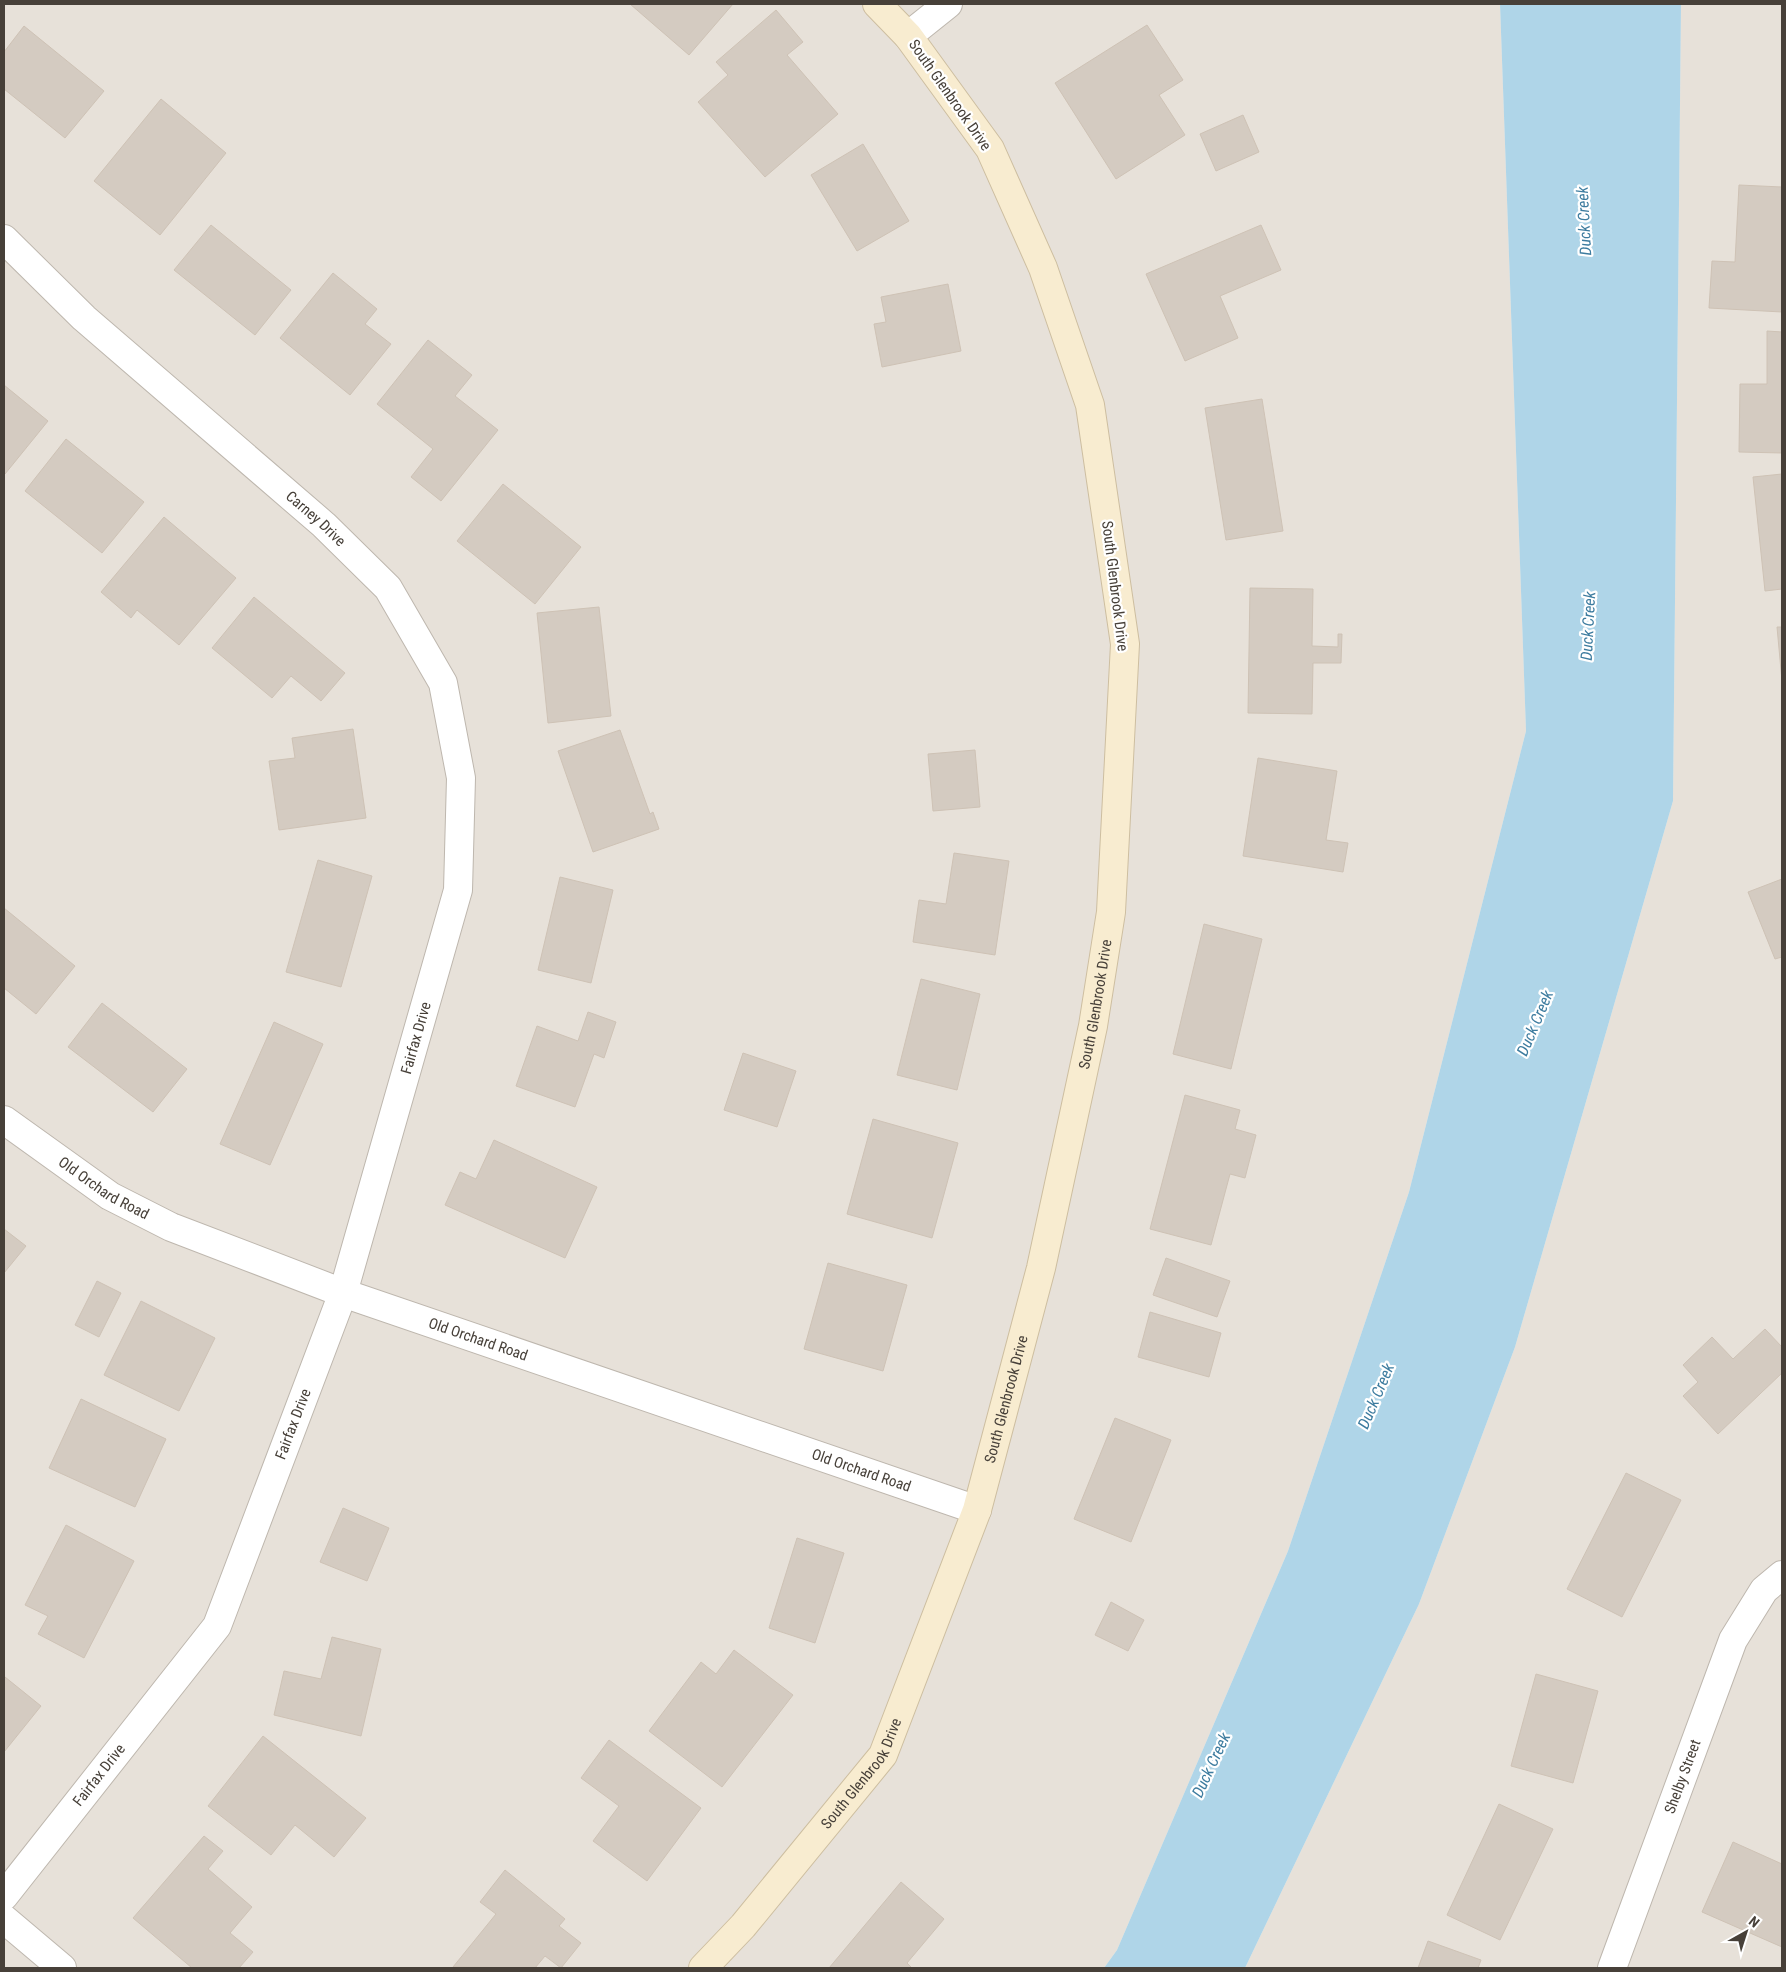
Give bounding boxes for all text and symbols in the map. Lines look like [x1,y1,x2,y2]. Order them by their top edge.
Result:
street label: South Glenbrook Drive [905,36,995,154]
water label: Duck Creek [1573,185,1595,256]
street label: Carney Drive [282,487,349,550]
street label: South Glenbrook Drive [1098,520,1132,652]
water label: Duck Creek [1577,590,1599,661]
street label: South Glenbrook Drive [1075,938,1116,1071]
water label: Duck Creek [1513,987,1558,1059]
street label: Fairfax Drive [397,1000,435,1076]
street label: Old Orchard Road [55,1153,152,1223]
street label: Old Orchard Road [426,1314,530,1365]
street label: South Glenbrook Drive [981,1333,1032,1465]
water label: Duck Creek [1354,1360,1399,1432]
street label: Fairfax Drive [271,1386,315,1462]
street label: Old Orchard Road [809,1445,913,1496]
street label: South Glenbrook Drive [817,1716,905,1832]
water label: Duck Creek [1188,1729,1235,1800]
street label: Shelby Street [1661,1737,1705,1816]
street label: Fairfax Drive [69,1740,129,1810]
north arrow [1721,1907,1771,1957]
text: N [1746,1913,1763,1931]

